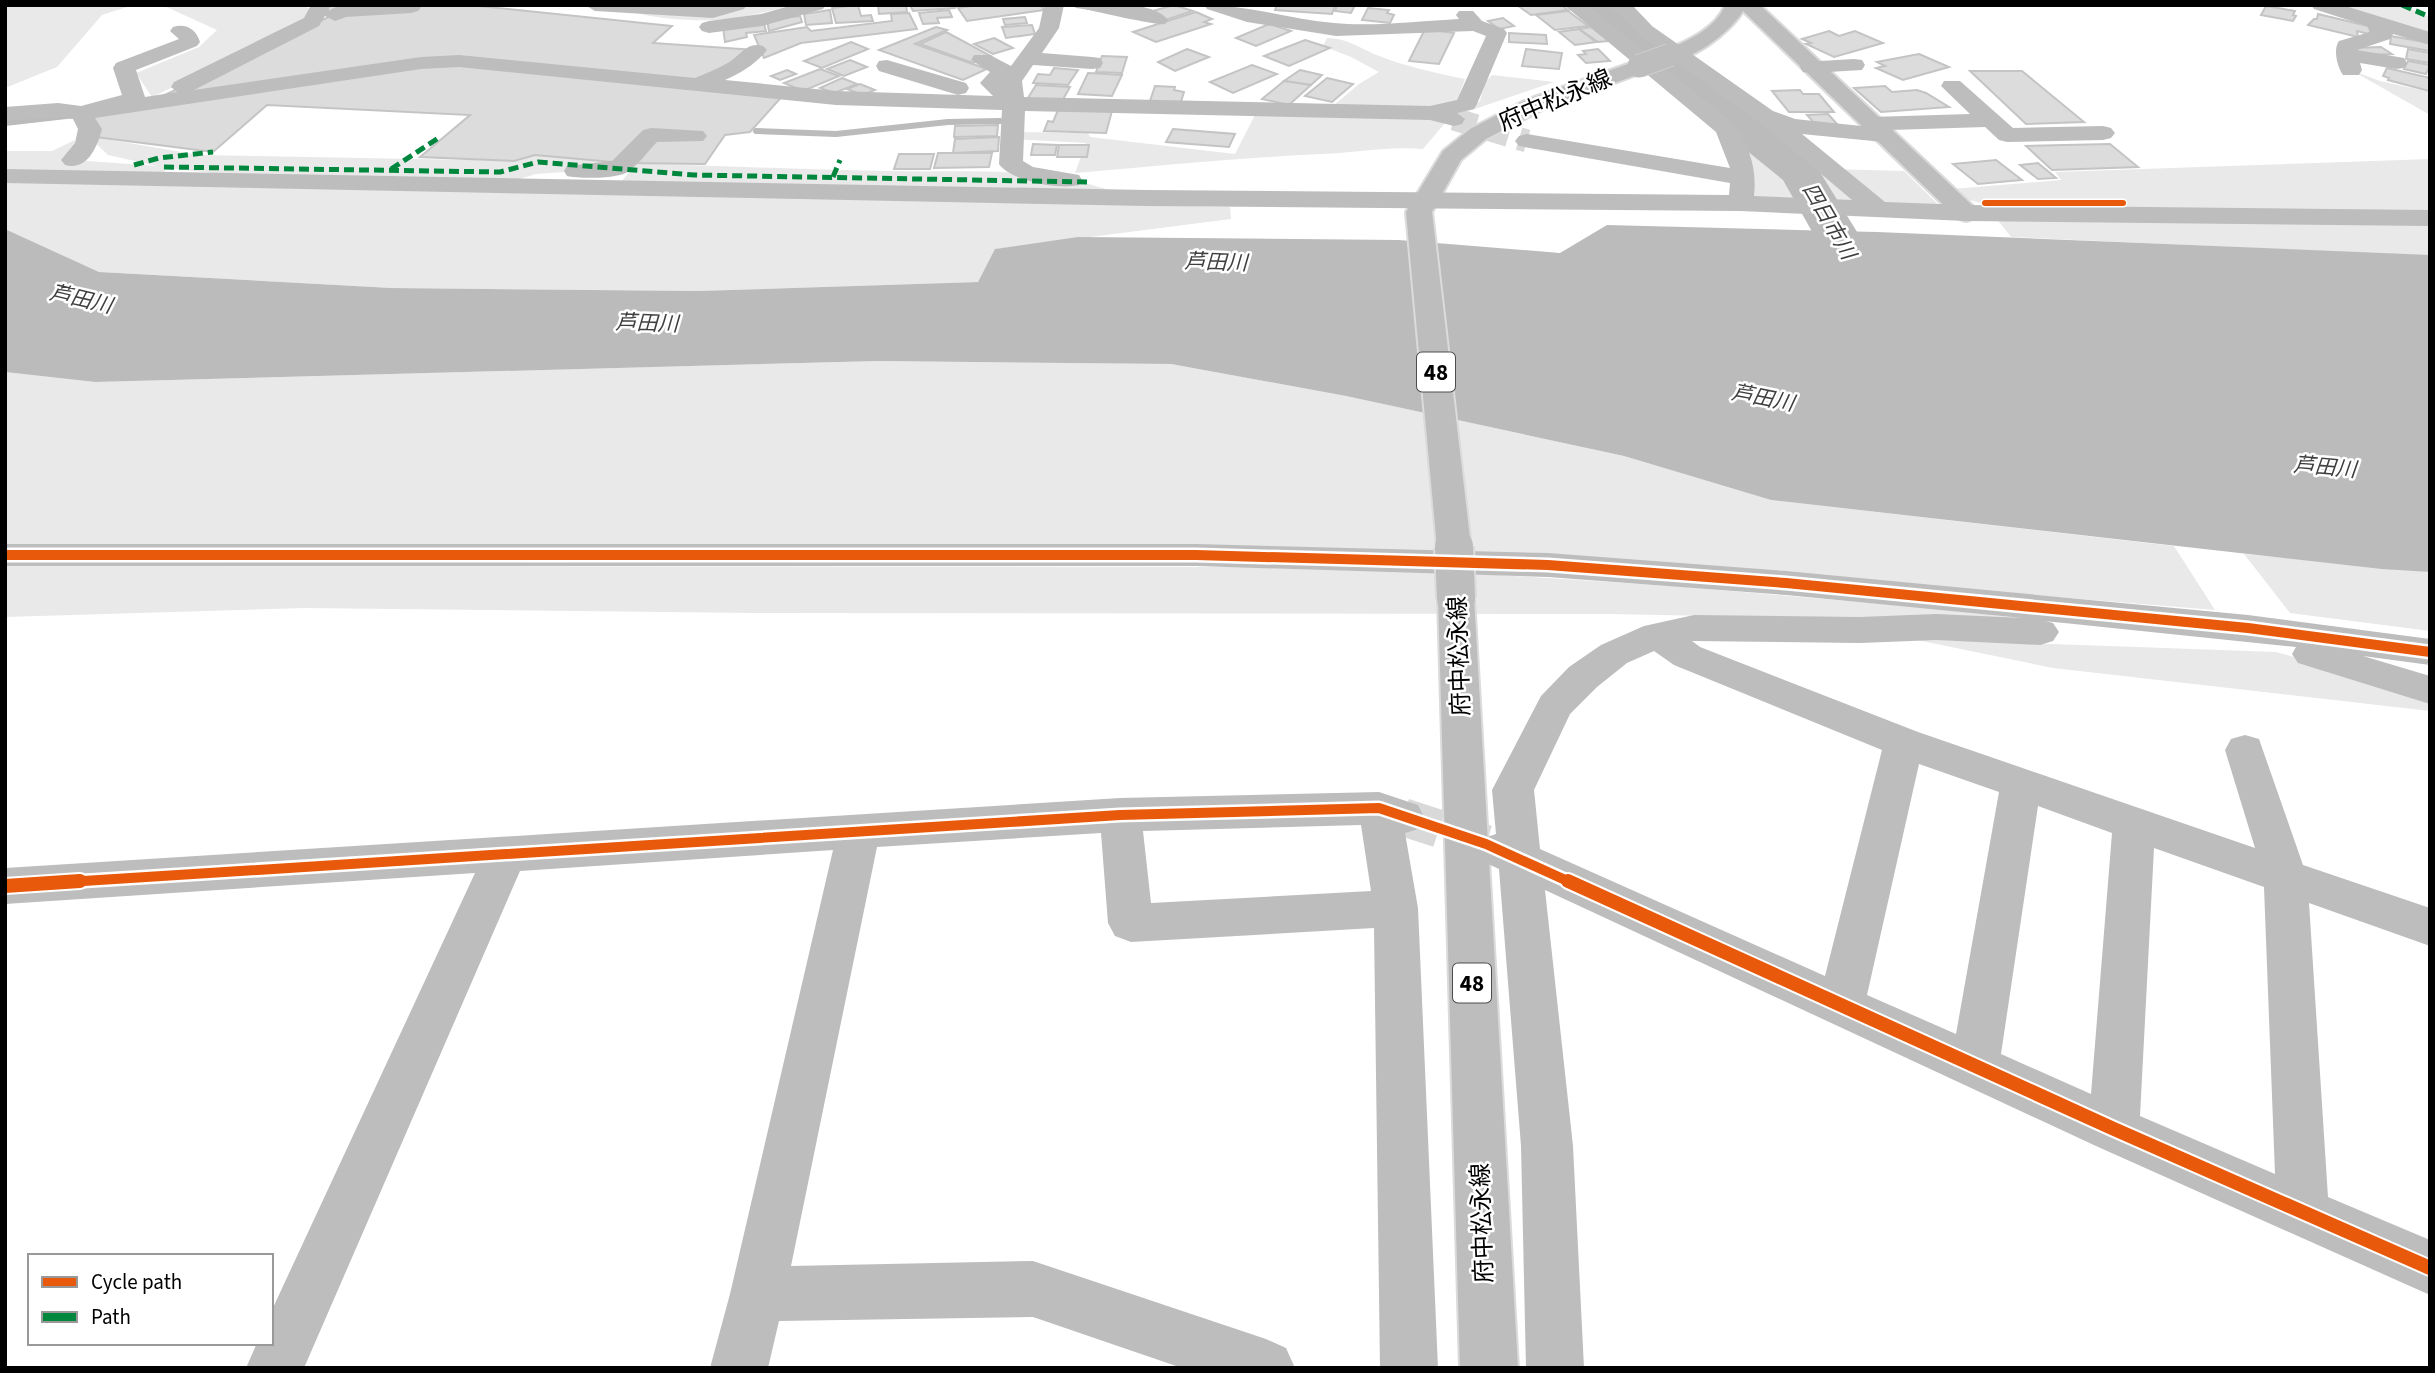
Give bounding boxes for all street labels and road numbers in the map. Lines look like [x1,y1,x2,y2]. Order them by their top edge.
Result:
street label: 府中松永線 [1493,61,1617,140]
road number: 48 [1417,352,1455,392]
street label: 府中松永線 [1440,595,1479,717]
road number: 48 [1453,964,1491,1002]
street label: 府中松永線 [1463,1162,1502,1284]

